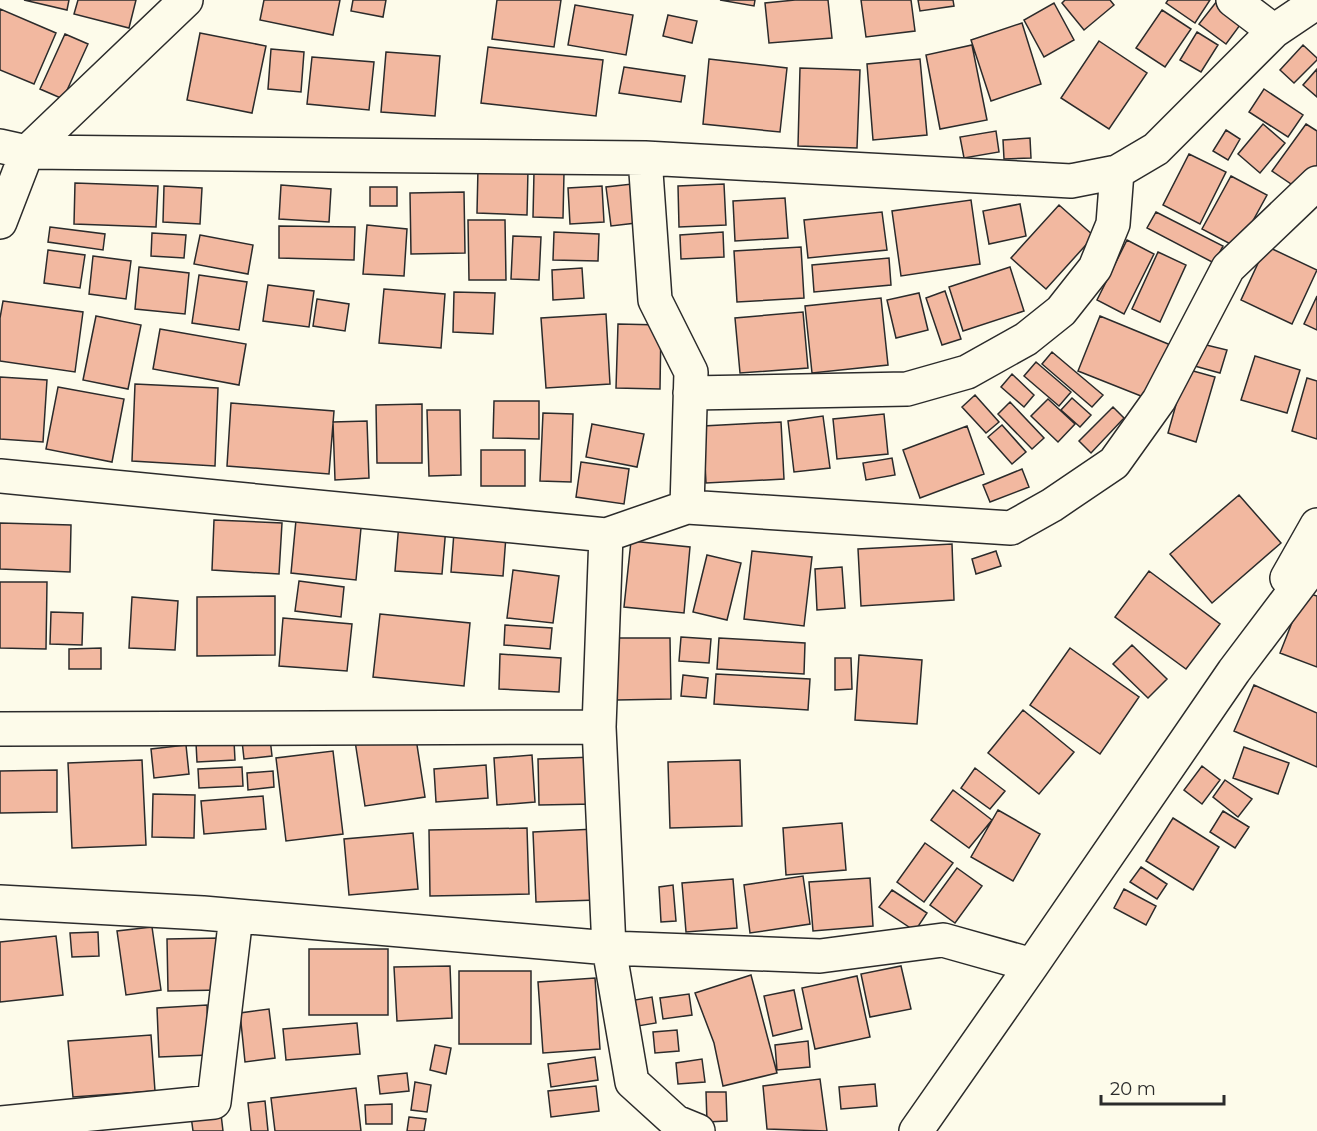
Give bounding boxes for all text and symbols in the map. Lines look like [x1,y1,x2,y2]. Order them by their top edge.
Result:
scale bar [1101,1068,1224,1106]
text: 20 m [1110,1078,1156,1100]

